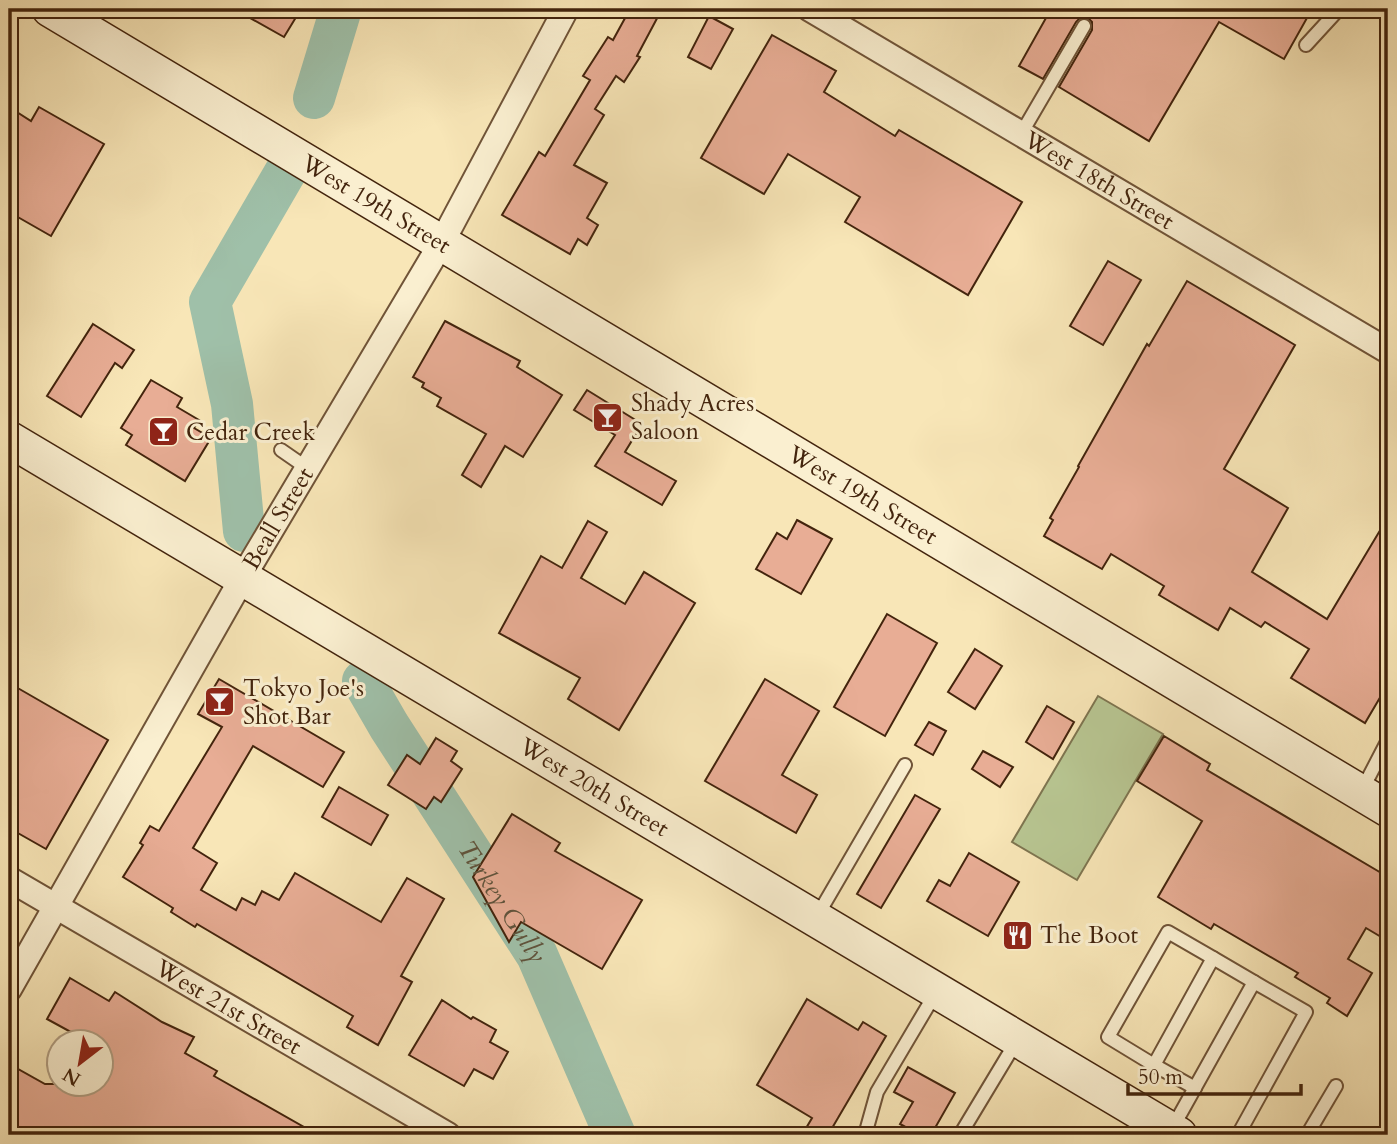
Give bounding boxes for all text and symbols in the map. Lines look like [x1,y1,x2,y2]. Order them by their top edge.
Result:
street label: West 18th Street [1017,123,1180,238]
street label: West 19th Street [294,146,457,262]
place label: Shady Acres Saloon [631,387,754,448]
bar icon: Shady Acres Saloon [591,400,625,434]
bar icon: Cedar Creek [146,415,180,449]
place label: Cedar Creek [186,416,315,449]
street label: West 19th Street [781,437,944,553]
street label: Beall Street [235,461,322,576]
place label: Tokyo Joe's Shot Bar [243,672,364,733]
bar icon: Tokyo Joe's Shot Bar [203,685,237,719]
street label: West 20th Street [512,730,675,845]
water label: Turkey Gully [449,834,555,970]
restaurant icon: The Boot [1000,918,1034,952]
place label: The Boot [1040,919,1138,952]
street label: West 21st Street [148,951,308,1063]
north arrow [46,1028,116,1098]
scale bar [1128,1053,1301,1097]
text: N [58,1061,86,1092]
text: 50 m [1138,1063,1183,1092]

